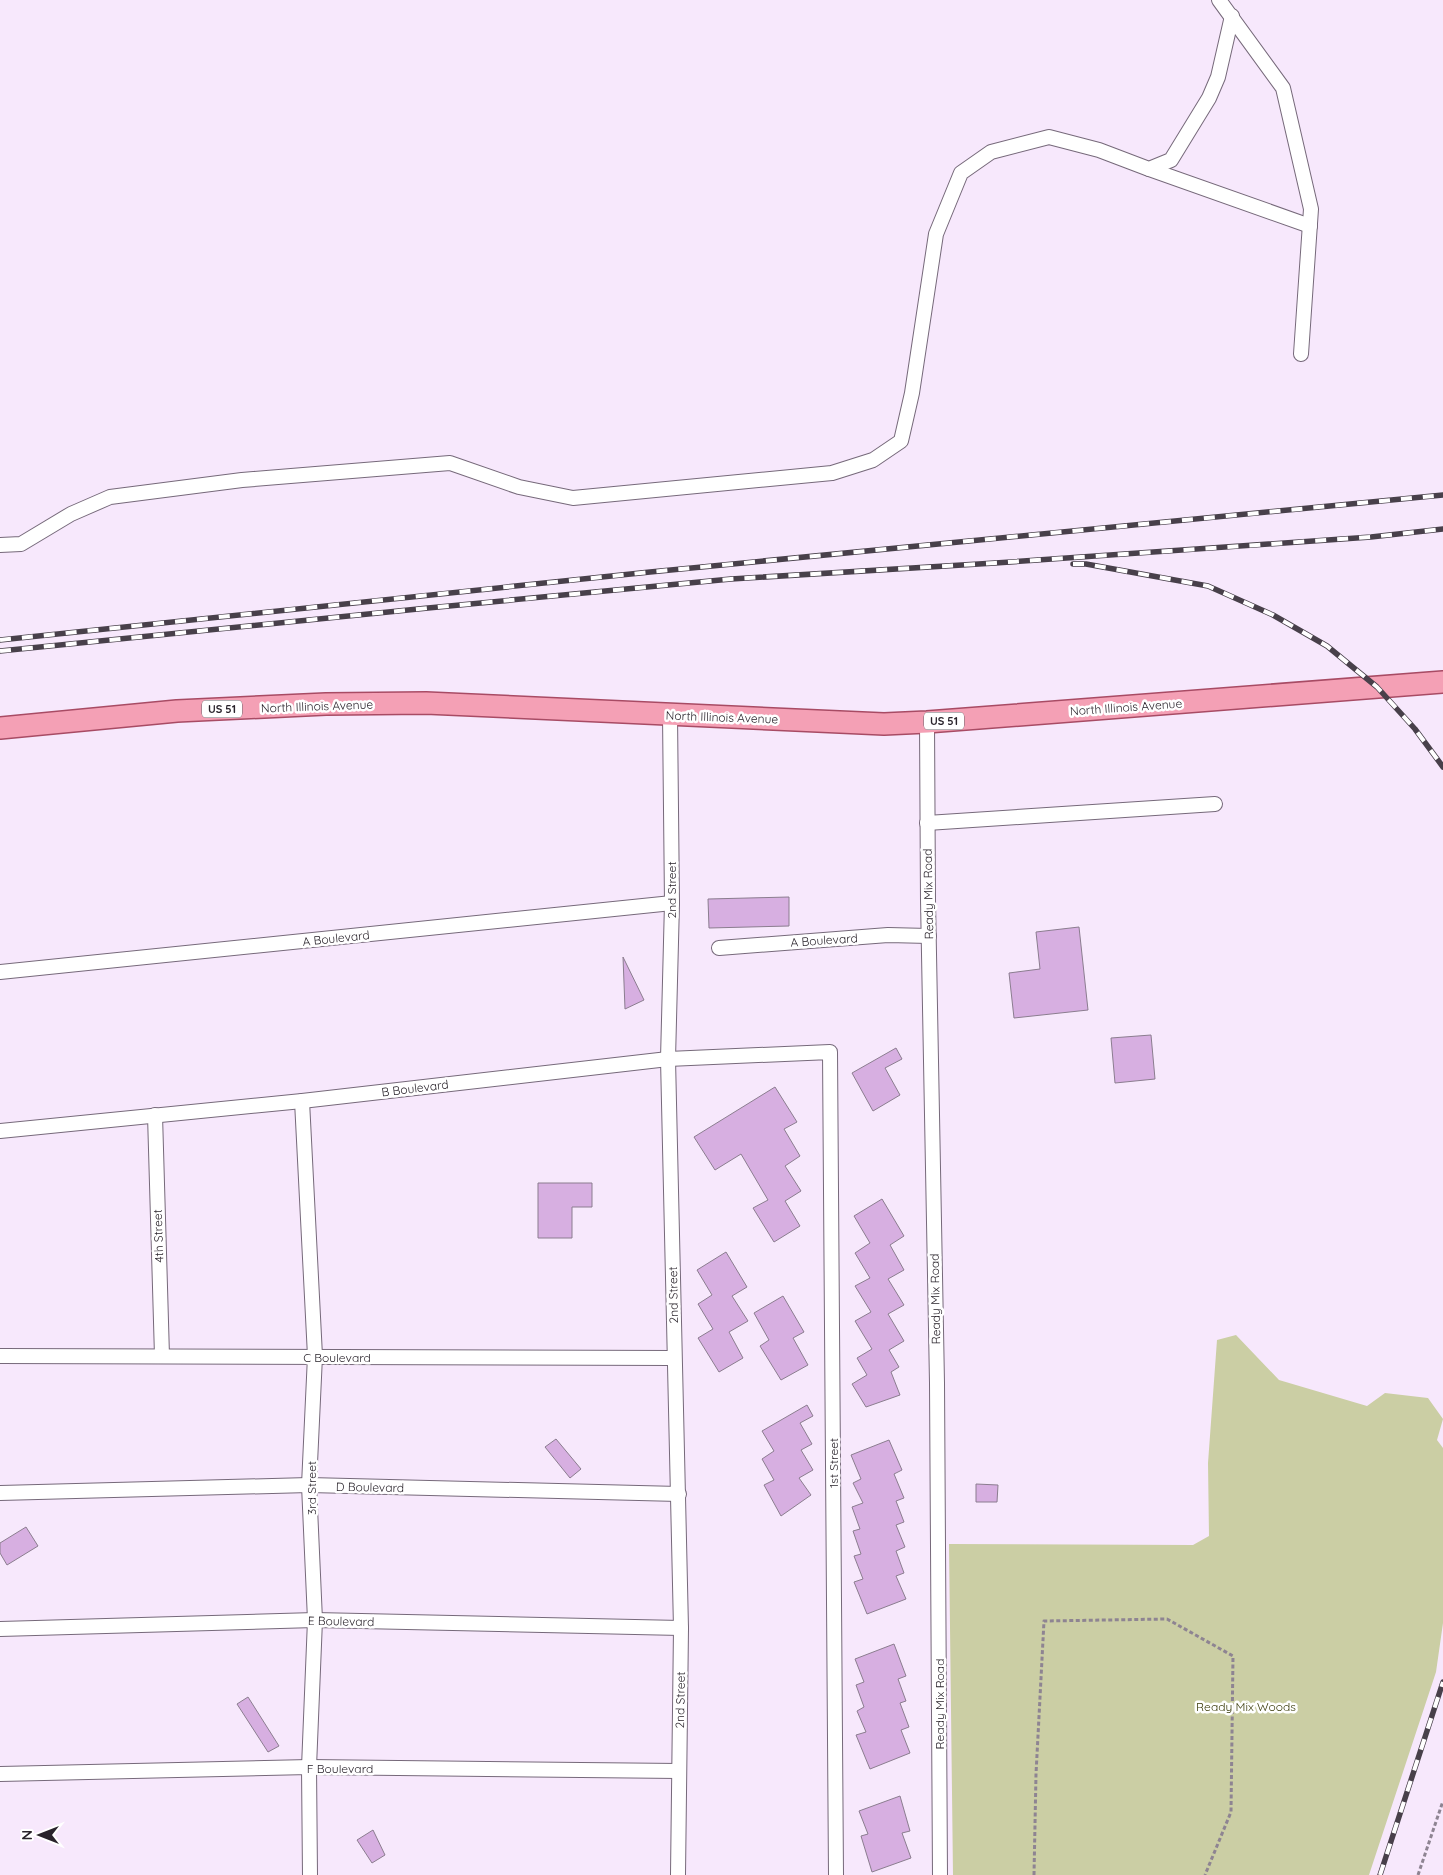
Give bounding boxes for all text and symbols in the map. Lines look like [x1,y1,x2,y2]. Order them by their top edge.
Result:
street label: North Illinois Avenue [1069,696,1183,718]
street label: North Illinois Avenue [260,697,374,715]
road number: US 51 [202,701,242,718]
street label: North Illinois Avenue [665,708,779,726]
road number: US 51 [924,712,964,729]
street label: Ready Mix Road [920,848,936,940]
street label: 2nd Street [664,862,679,918]
street label: A Boulevard [302,927,370,949]
street label: A Boulevard [790,930,858,950]
street label: B Boulevard [381,1076,449,1100]
street label: 4th Street [150,1209,166,1263]
street label: Ready Mix Road [927,1253,943,1345]
street label: 2nd Street [665,1266,681,1324]
street label: C Boulevard [303,1350,371,1365]
street label: 1st Street [826,1438,841,1488]
street label: 3rd Street [304,1461,319,1515]
street label: D Boulevard [336,1479,404,1495]
street label: E Boulevard [308,1613,374,1629]
street label: Ready Mix Road [932,1659,947,1749]
street label: 2nd Street [672,1671,688,1729]
park label: Ready Mix Woods [1196,1699,1296,1714]
street label: F Boulevard [307,1761,373,1776]
north arrow [15,1810,65,1860]
text: N [18,1830,36,1840]

